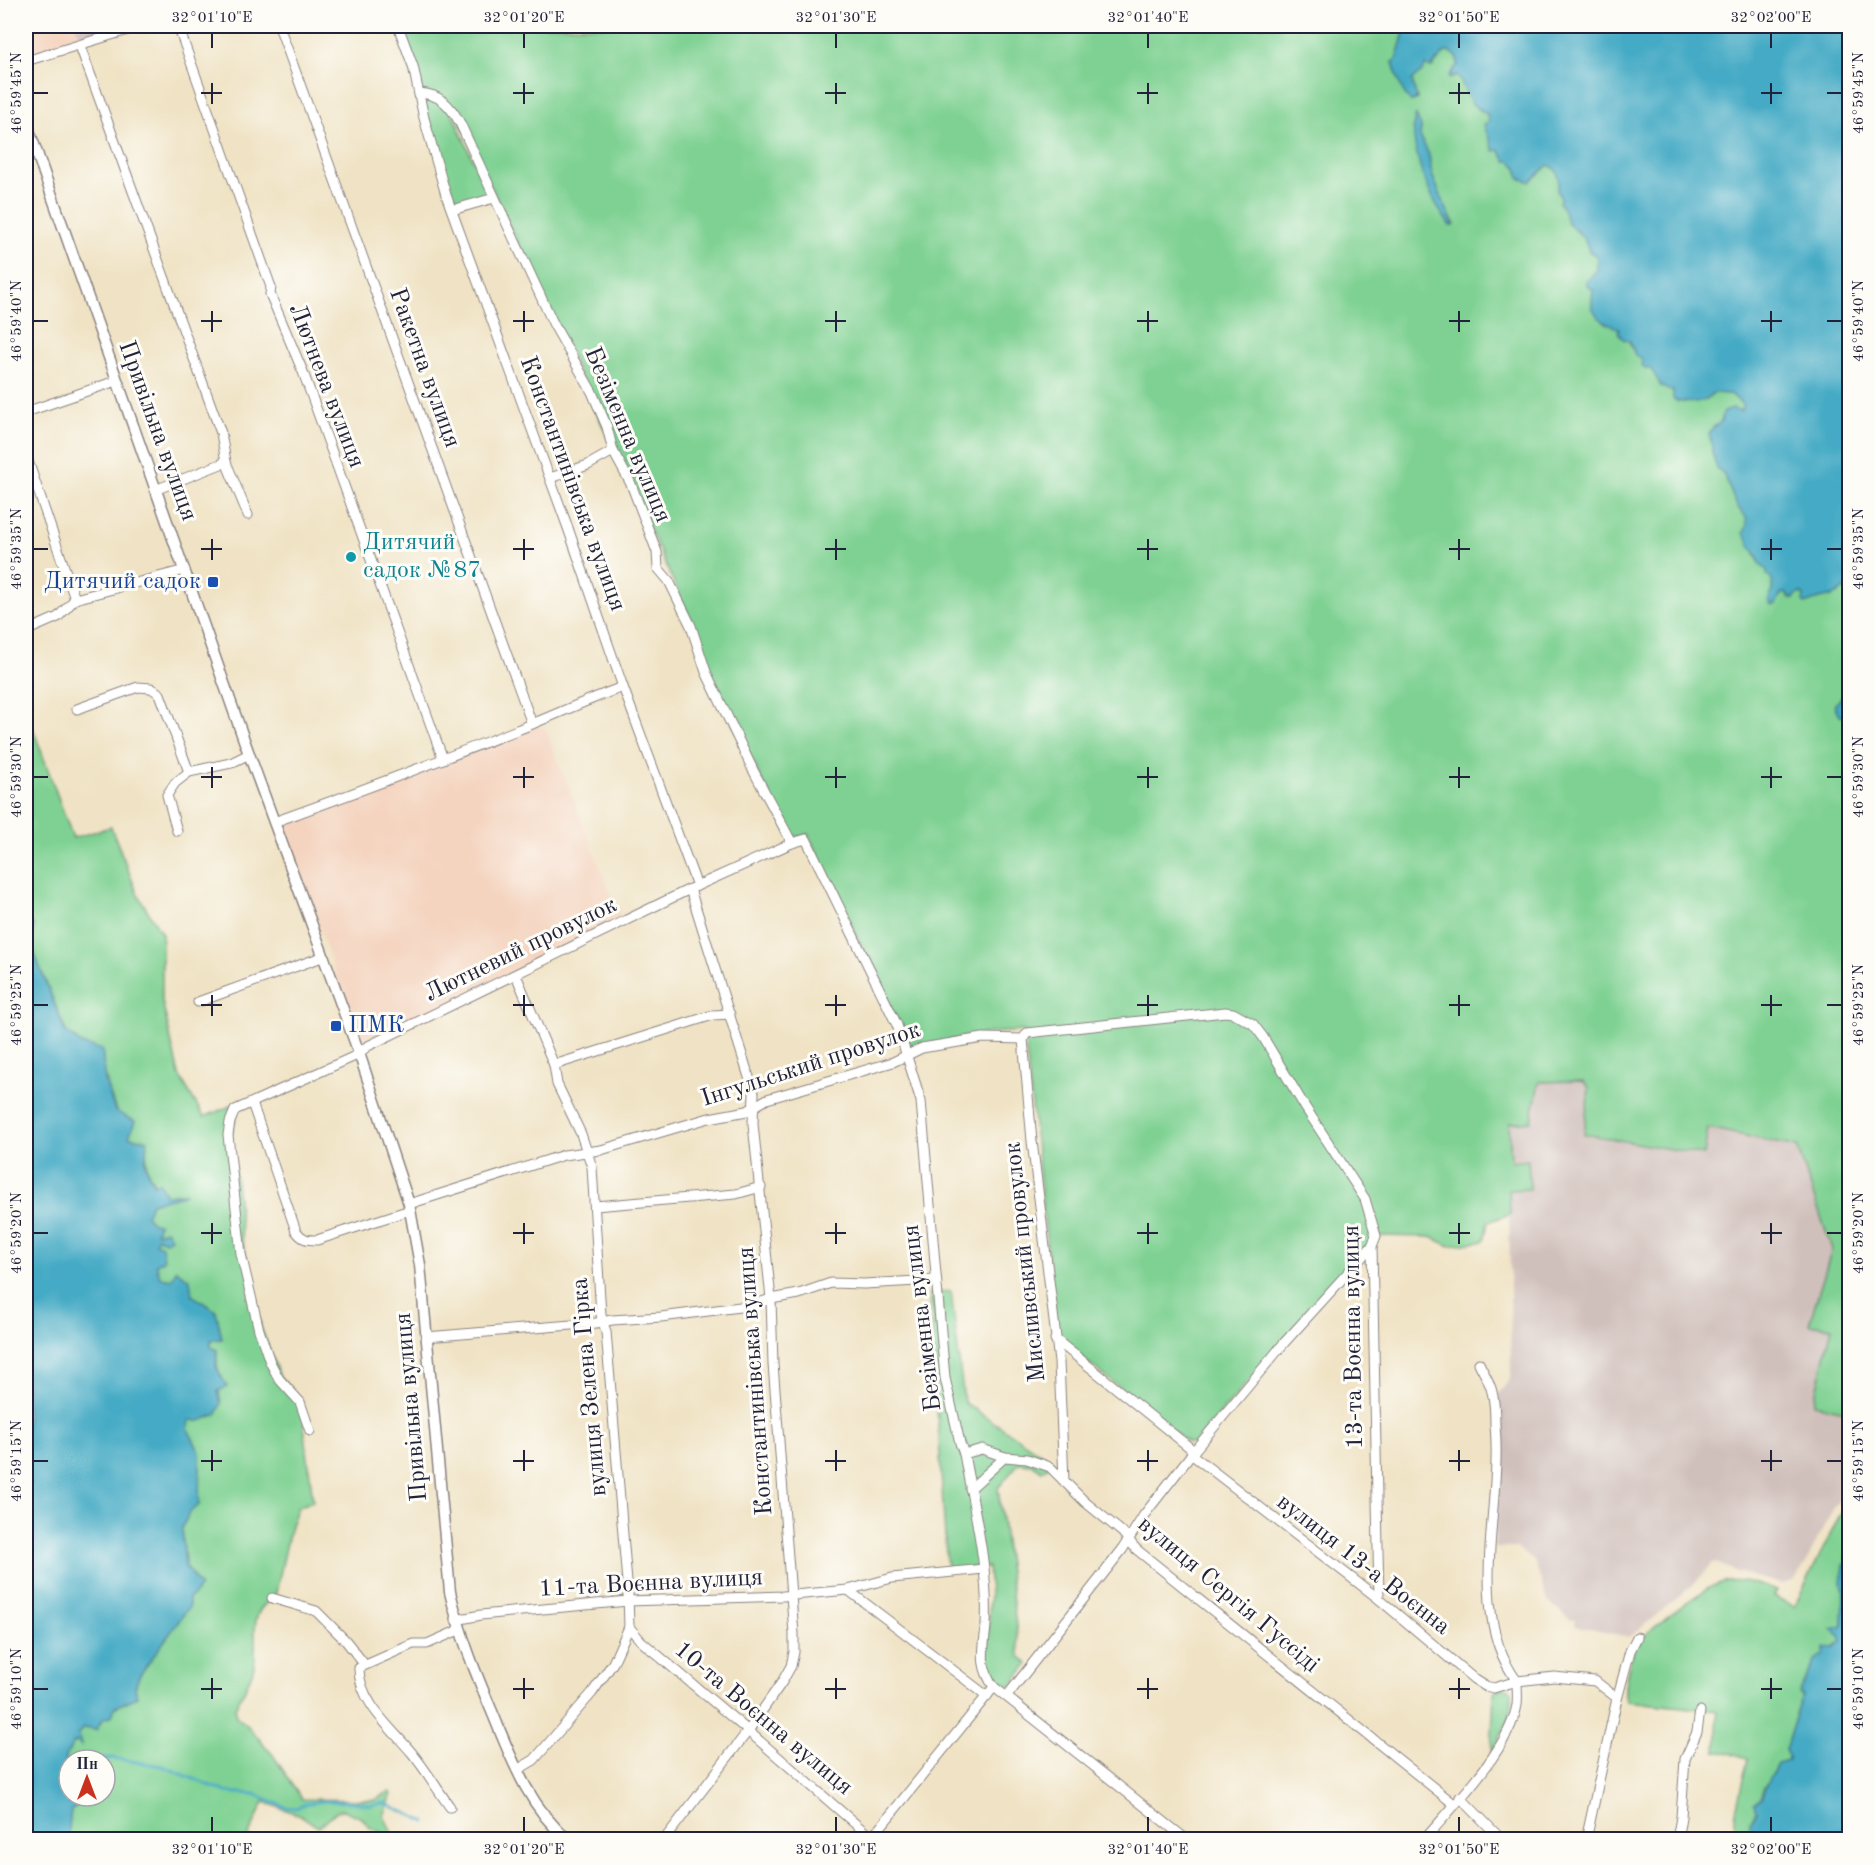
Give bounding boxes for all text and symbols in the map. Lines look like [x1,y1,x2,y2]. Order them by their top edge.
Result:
text: 32°01'10"E [172,11,252,26]
text: 32°01'20"E [484,11,564,26]
text: 32°01'30"E [796,11,876,26]
text: 32°01'40"E [1108,11,1188,26]
text: 32°01'50"E [1419,11,1499,26]
text: 32°02'00"E [1731,11,1811,26]
text: 46°59'45"N [10,52,25,134]
text: 46°59'45"N [1852,52,1867,134]
text: 46°59'40"N [10,280,25,362]
text: 46°59'40"N [1852,280,1867,362]
street label: Ракетна вулиця [384,285,464,451]
street label: Лютнева вулиця [284,301,368,471]
street label: Привільна вулиця [113,338,201,524]
street label: Безіменна вулиця [579,344,675,526]
street label: Константинівська вулиця [515,353,629,615]
text: 46°59'35"N [10,508,25,590]
text: 46°59'35"N [1852,508,1867,590]
place label: Дитячий садок №87 [363,531,481,583]
marker: Дитячий садок №87 [344,550,358,564]
place label: Дитячий садок [44,570,201,594]
marker: Дитячий садок [206,575,220,589]
text: 46°59'30"N [10,736,25,818]
text: 46°59'30"N [1852,736,1867,818]
street label: Лютневий провулок [421,893,621,1007]
text: 46°59'25"N [10,964,25,1046]
text: 46°59'25"N [1852,964,1867,1046]
place label: ПМК [348,1014,405,1038]
street label: Інгульський провулок [698,1018,924,1112]
marker: ПМК [329,1019,343,1033]
street label: Мисливський провулок [1001,1141,1051,1383]
text: 46°59'20"N [10,1192,25,1274]
text: 46°59'20"N [1852,1192,1867,1274]
street label: Безіменна вулиця [900,1223,946,1413]
street label: 13-та Воєнна вулиця [1340,1225,1368,1449]
street label: Константинівська вулиця [735,1246,777,1516]
street label: вулиця Зелена Гірка [568,1276,612,1497]
street label: Привільна вулиця [392,1312,432,1502]
text: 46°59'15"N [10,1420,25,1502]
text: 46°59'15"N [1852,1420,1867,1502]
street label: вулиця 13-а Воєнна [1272,1490,1454,1640]
street label: вулиця Сергія Гуссіді [1133,1512,1323,1678]
street label: 11-та Воєнна вулиця [538,1566,764,1602]
street label: 10-та Воєнна вулиця [669,1638,857,1800]
text: 46°59'10"N [10,1648,25,1730]
text: 46°59'10"N [1852,1648,1867,1730]
north arrow [57,1748,117,1808]
text: Пн [76,1757,98,1773]
text: 32°01'10"E [172,1843,252,1858]
text: 32°01'20"E [484,1843,564,1858]
text: 32°01'30"E [796,1843,876,1858]
text: 32°01'40"E [1108,1843,1188,1858]
text: 32°01'50"E [1419,1843,1499,1858]
text: 32°02'00"E [1731,1843,1811,1858]

